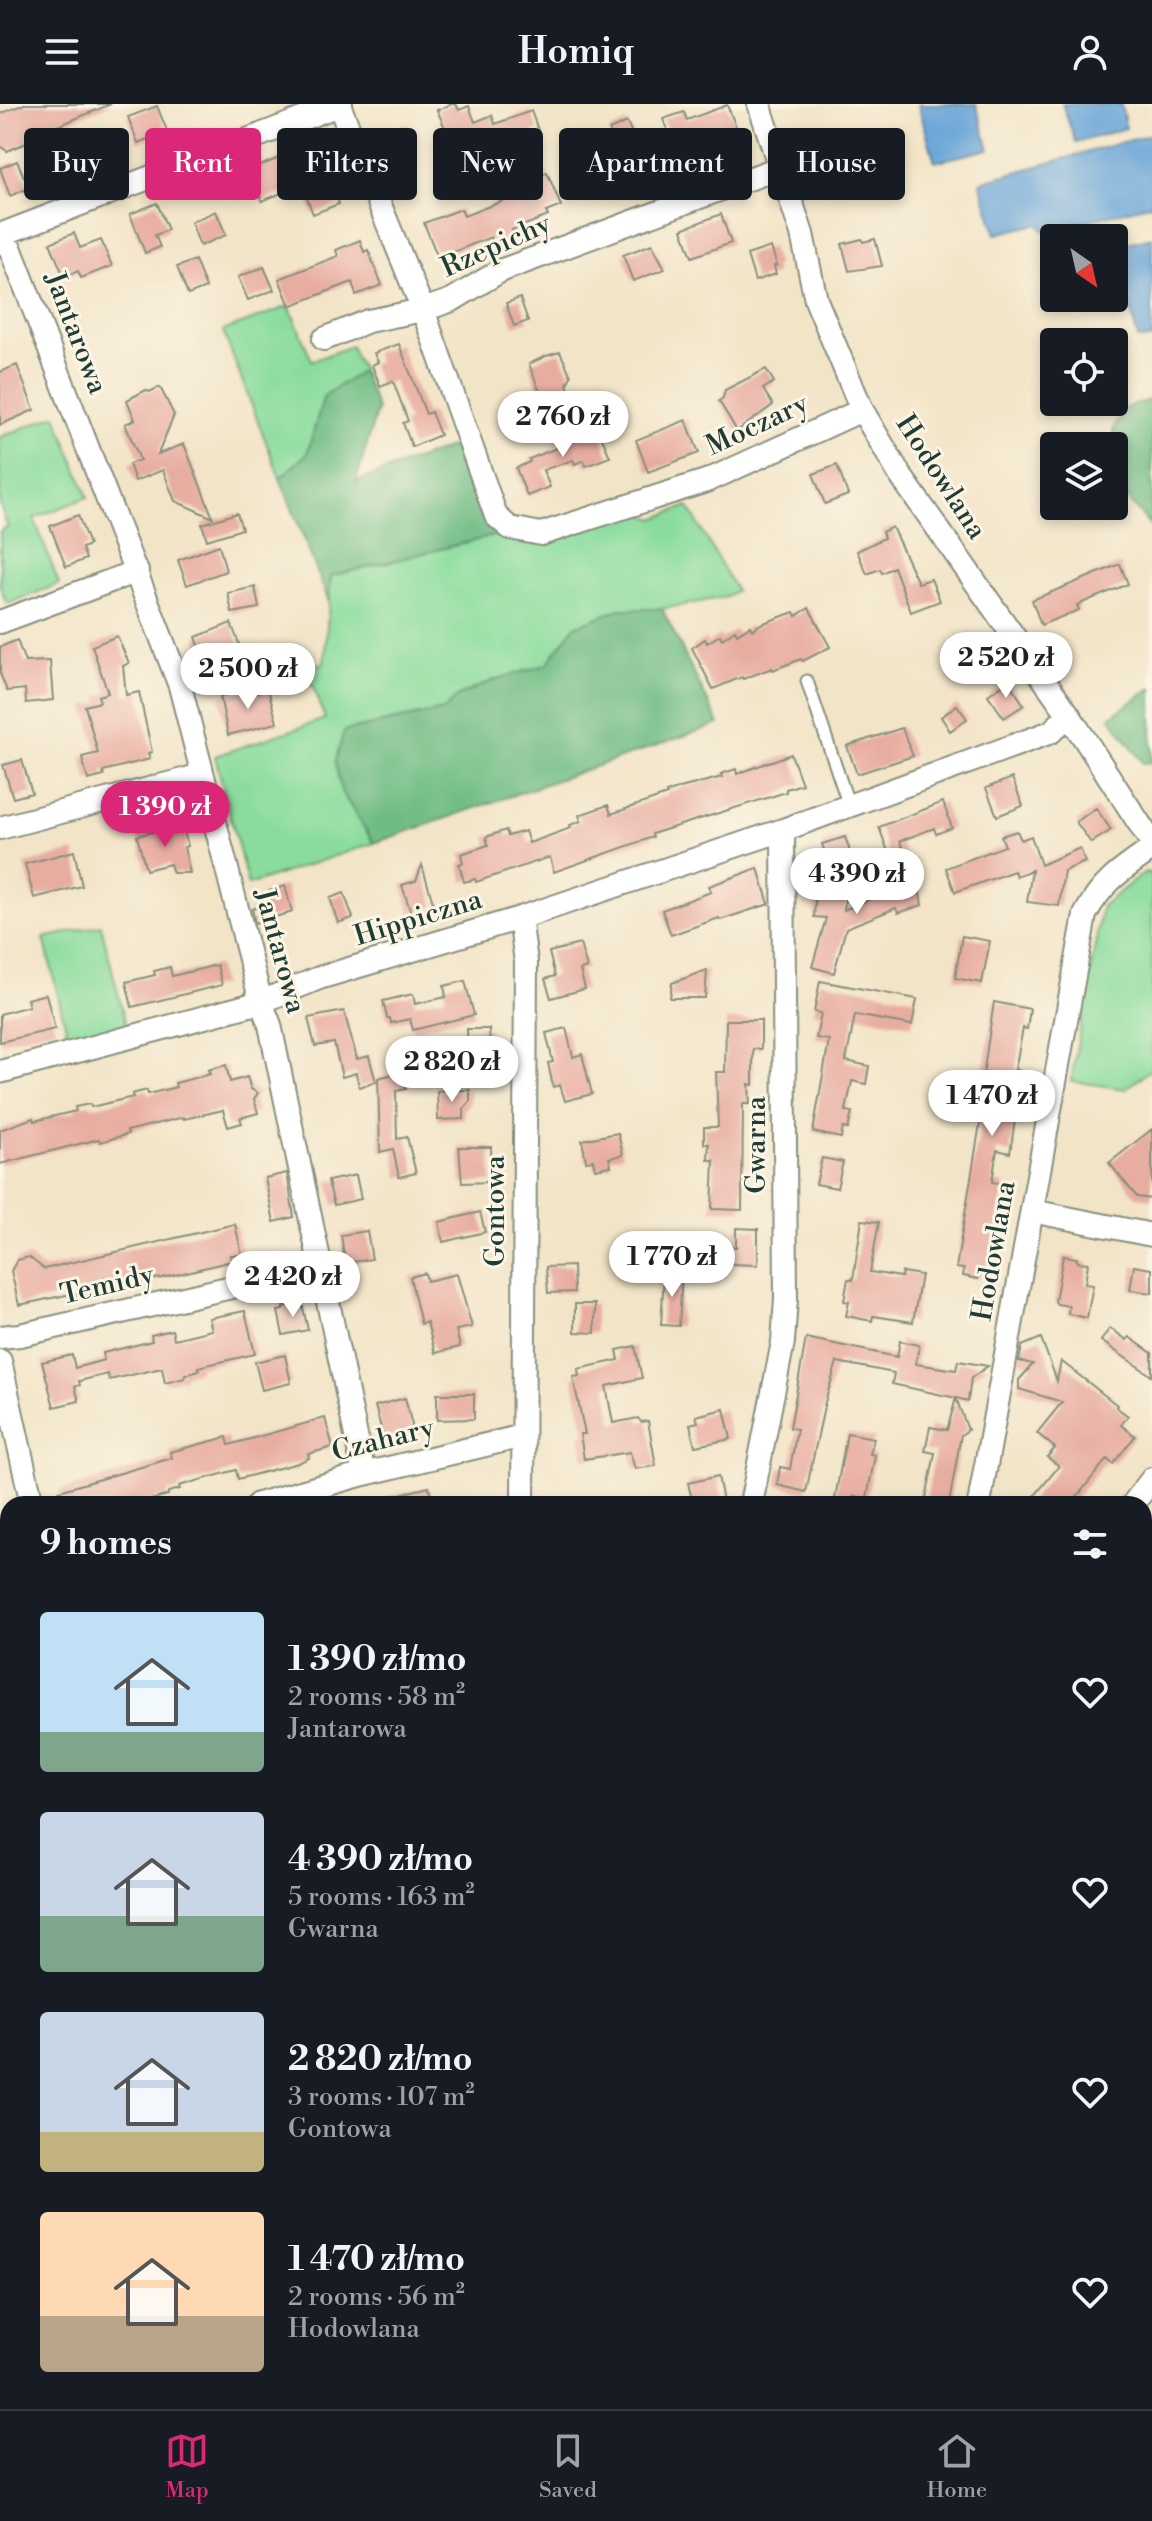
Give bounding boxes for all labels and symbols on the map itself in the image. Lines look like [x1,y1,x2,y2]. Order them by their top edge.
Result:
street label: Rzepichy [436,206,557,286]
north arrow [1040,224,1128,312]
street label: Jantarowa [36,266,116,400]
street label: Moczary [700,386,814,464]
pin: 2 760 zł [480,391,646,459]
street label: Hodowlana [888,408,995,547]
pin: 2 520 zł [923,632,1089,700]
pin: 2 500 zł [165,643,331,711]
pin: 1 390 zł [82,781,248,849]
pin: 4 390 zł [774,848,940,916]
street label: Hippiczna [350,882,487,954]
street label: Jantarowa [246,884,314,1018]
pin: 2 820 zł [369,1036,535,1104]
pin: 1 470 zł [909,1070,1075,1138]
street label: Gwarna [739,1095,774,1194]
street label: Gontowa [478,1154,513,1267]
street label: Hodowlana [964,1177,1024,1324]
pin: 1 770 zł [589,1231,755,1299]
pin: 2 420 zł [210,1251,376,1319]
street label: Temidy [57,1257,158,1313]
street label: Czahary [328,1410,438,1470]

